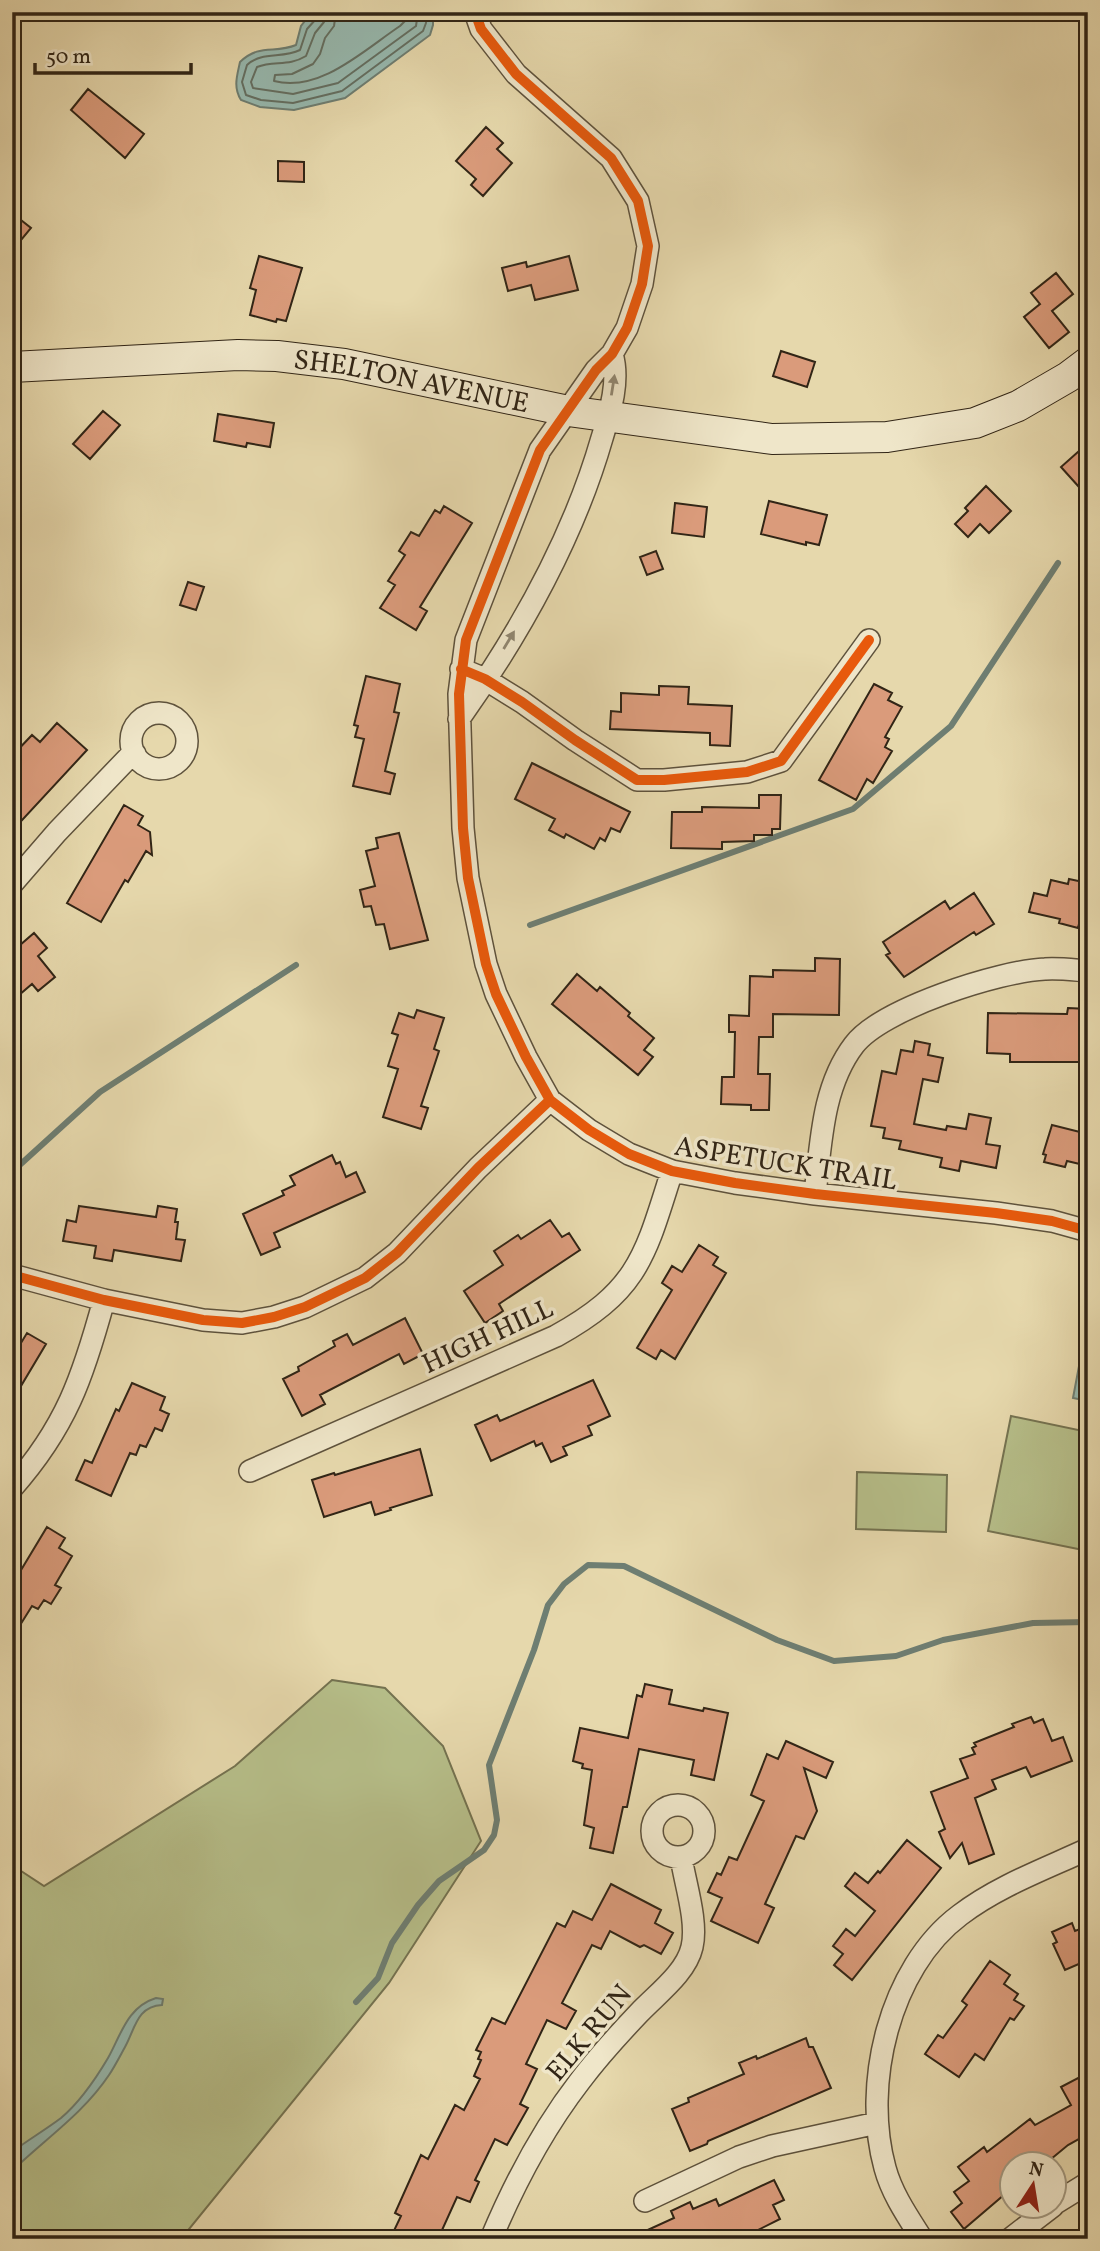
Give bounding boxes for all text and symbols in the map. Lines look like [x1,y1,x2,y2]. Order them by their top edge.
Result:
scale bar [35,32,191,76]
text: 50 m [46,43,91,72]
street label: SHELTON AVENUE [291,341,532,424]
one-way arrow [608,374,619,396]
one-way arrow [503,631,515,650]
street label: ASPETUCK TRAIL [671,1128,900,1201]
street label: HIGH HILL [416,1290,560,1385]
street label: ELK RUN [538,1977,642,2091]
north arrow [998,2150,1068,2220]
text: N [1027,2156,1046,2185]

